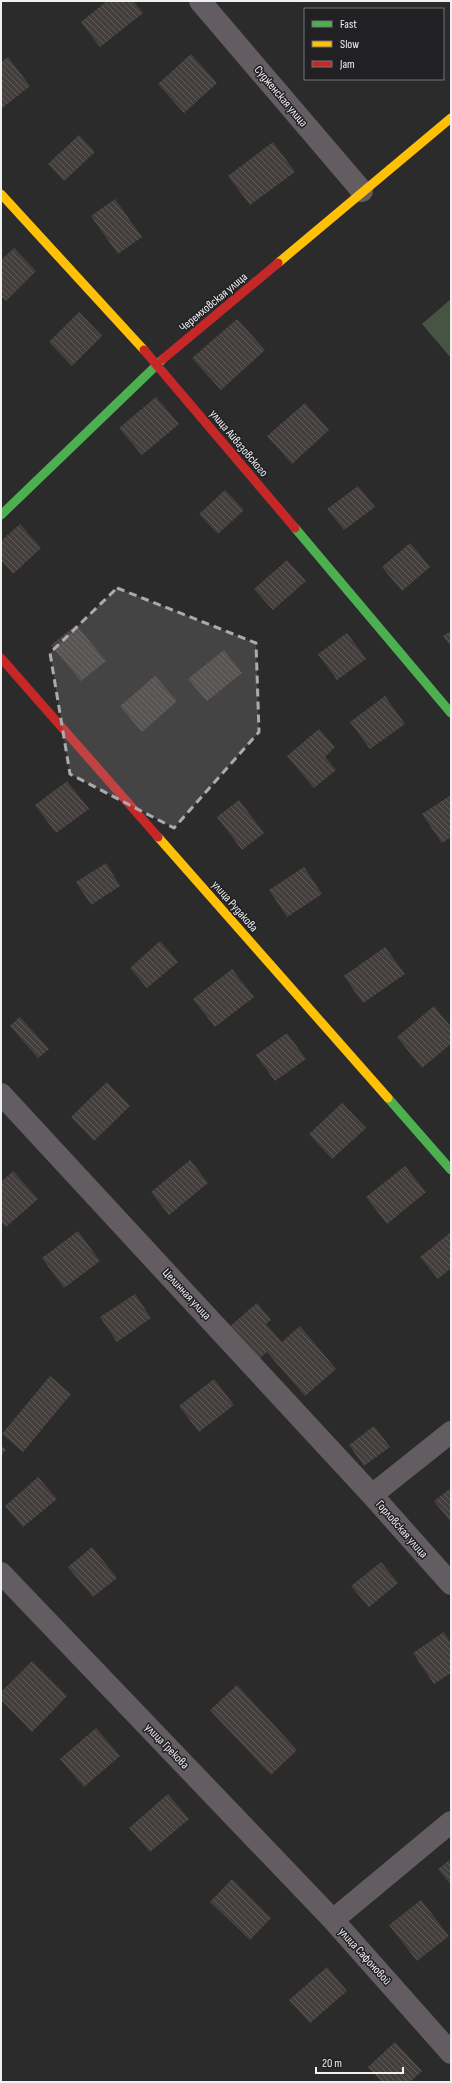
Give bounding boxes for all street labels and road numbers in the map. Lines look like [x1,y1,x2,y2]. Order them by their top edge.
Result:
street label: Судженская улица [251,63,311,130]
street label: Черемховская улица [176,269,251,335]
street label: улица Айвазовского [206,407,271,480]
street label: улица Рудакова [208,877,261,935]
street label: Целинная улица [159,1266,214,1323]
street label: Горловская улица [372,1497,431,1562]
street label: улица Грекова [141,1720,192,1773]
street label: улица Сафоновой [335,1925,394,1988]

